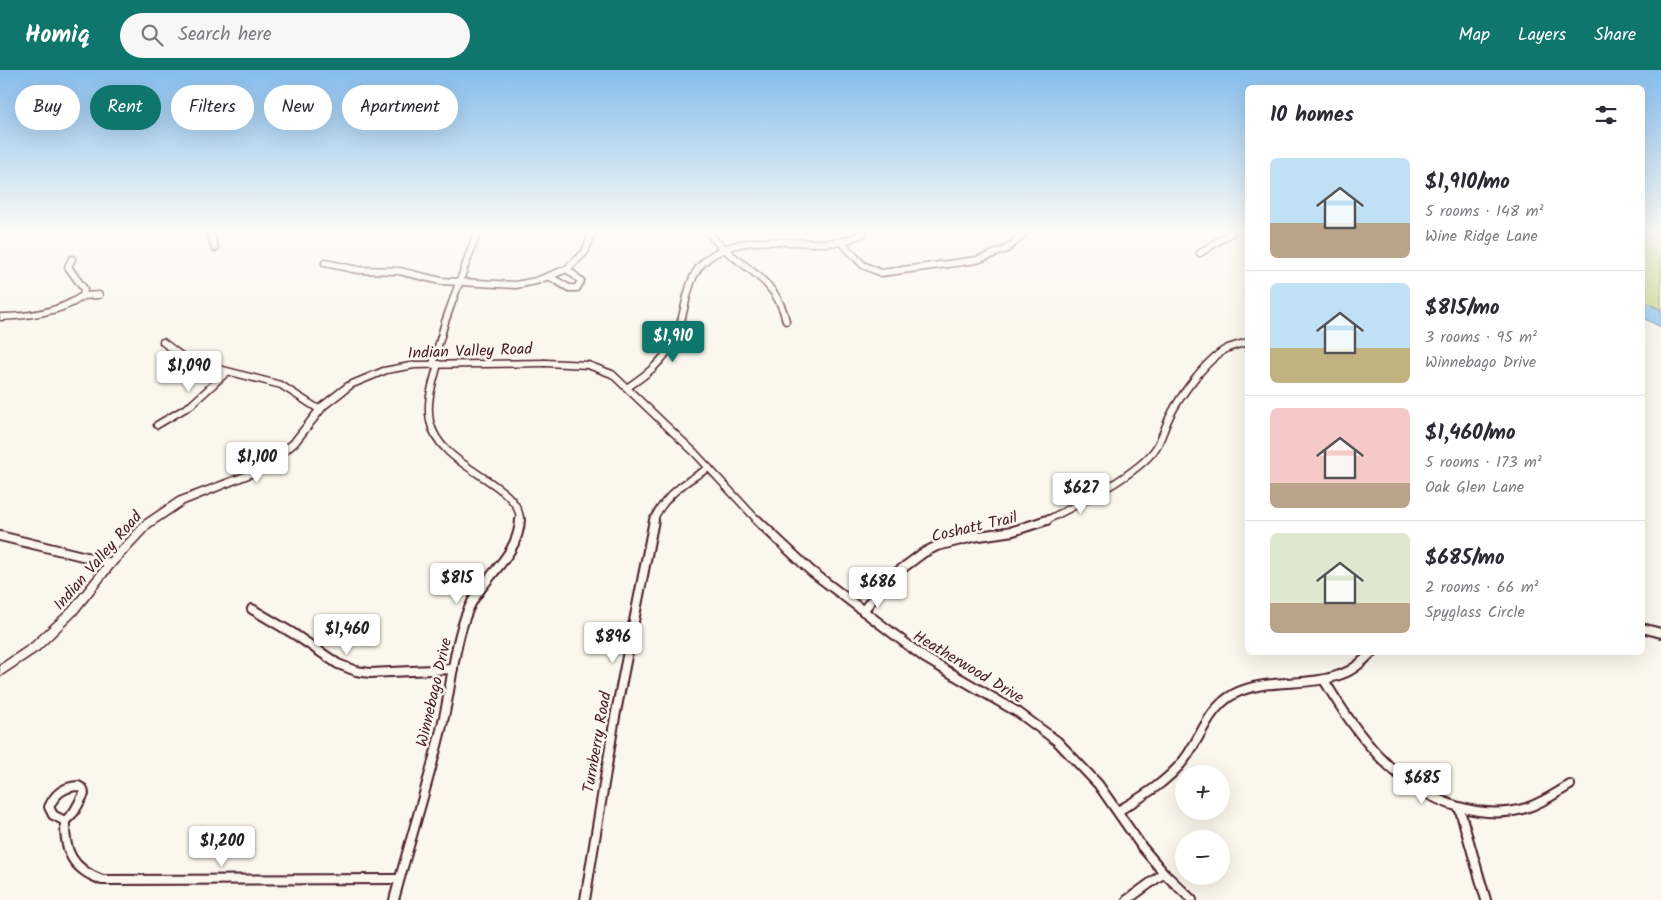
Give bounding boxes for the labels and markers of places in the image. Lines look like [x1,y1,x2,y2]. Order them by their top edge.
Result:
pin: $1,910 [632,320,714,363]
pin: $1,090 [148,350,230,393]
pin: $1,100 [216,442,298,484]
pin: $627 [1051,472,1111,515]
pin: $815 [427,562,487,605]
pin: $686 [848,566,908,609]
pin: $1,460 [306,614,388,656]
pin: $896 [583,622,643,664]
pin: $685 [1392,762,1452,805]
pin: $1,200 [181,826,263,868]

